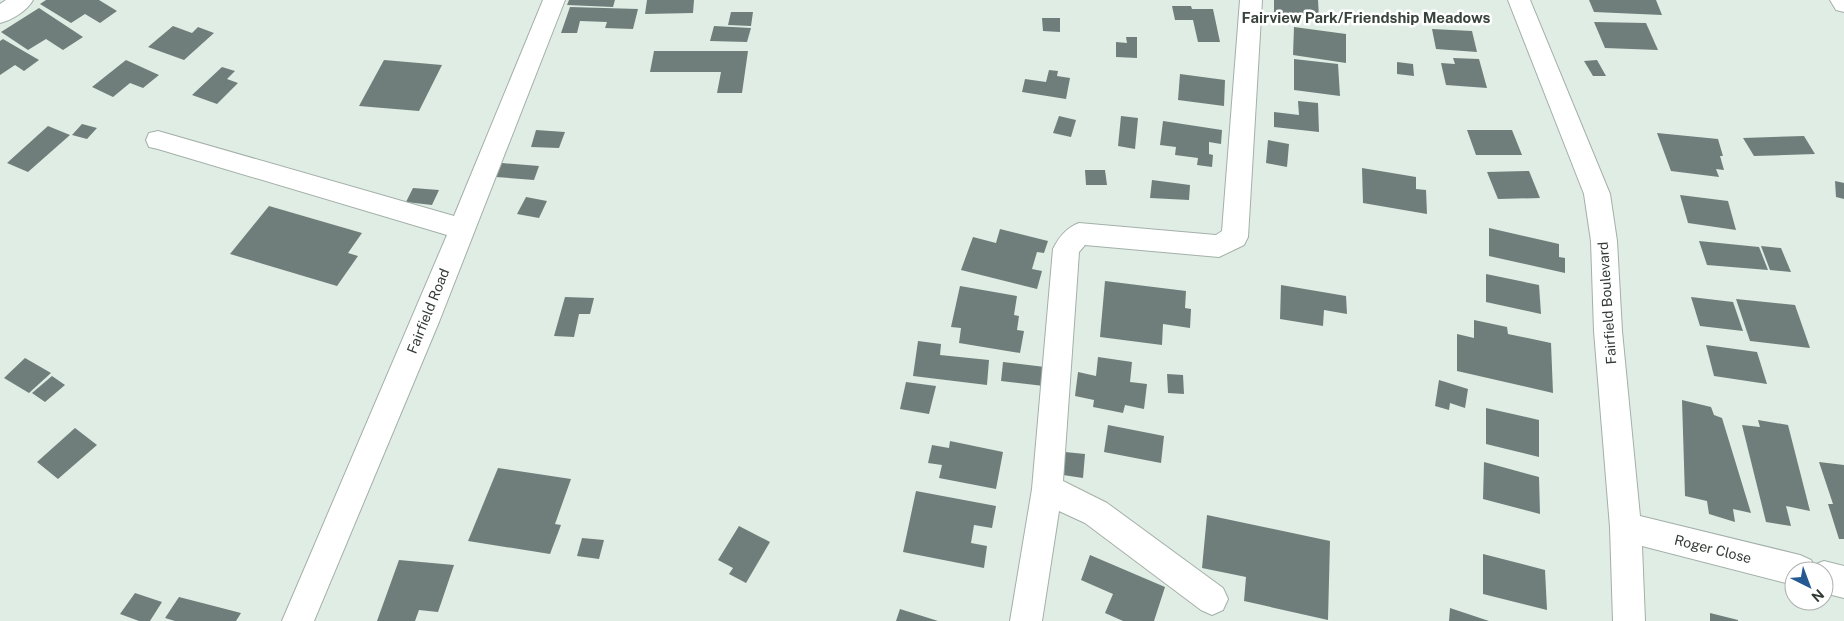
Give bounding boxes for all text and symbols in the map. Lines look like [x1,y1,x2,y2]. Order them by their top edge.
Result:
district label: Fairview Park/Friendship Meadows [1241,9,1491,26]
street label: Fairfield Boulevard [1595,241,1619,365]
street label: Fairfield Road [404,266,452,356]
street label: Roger Close [1673,532,1753,566]
north arrow [1784,561,1834,611]
text: N [1808,586,1827,605]

